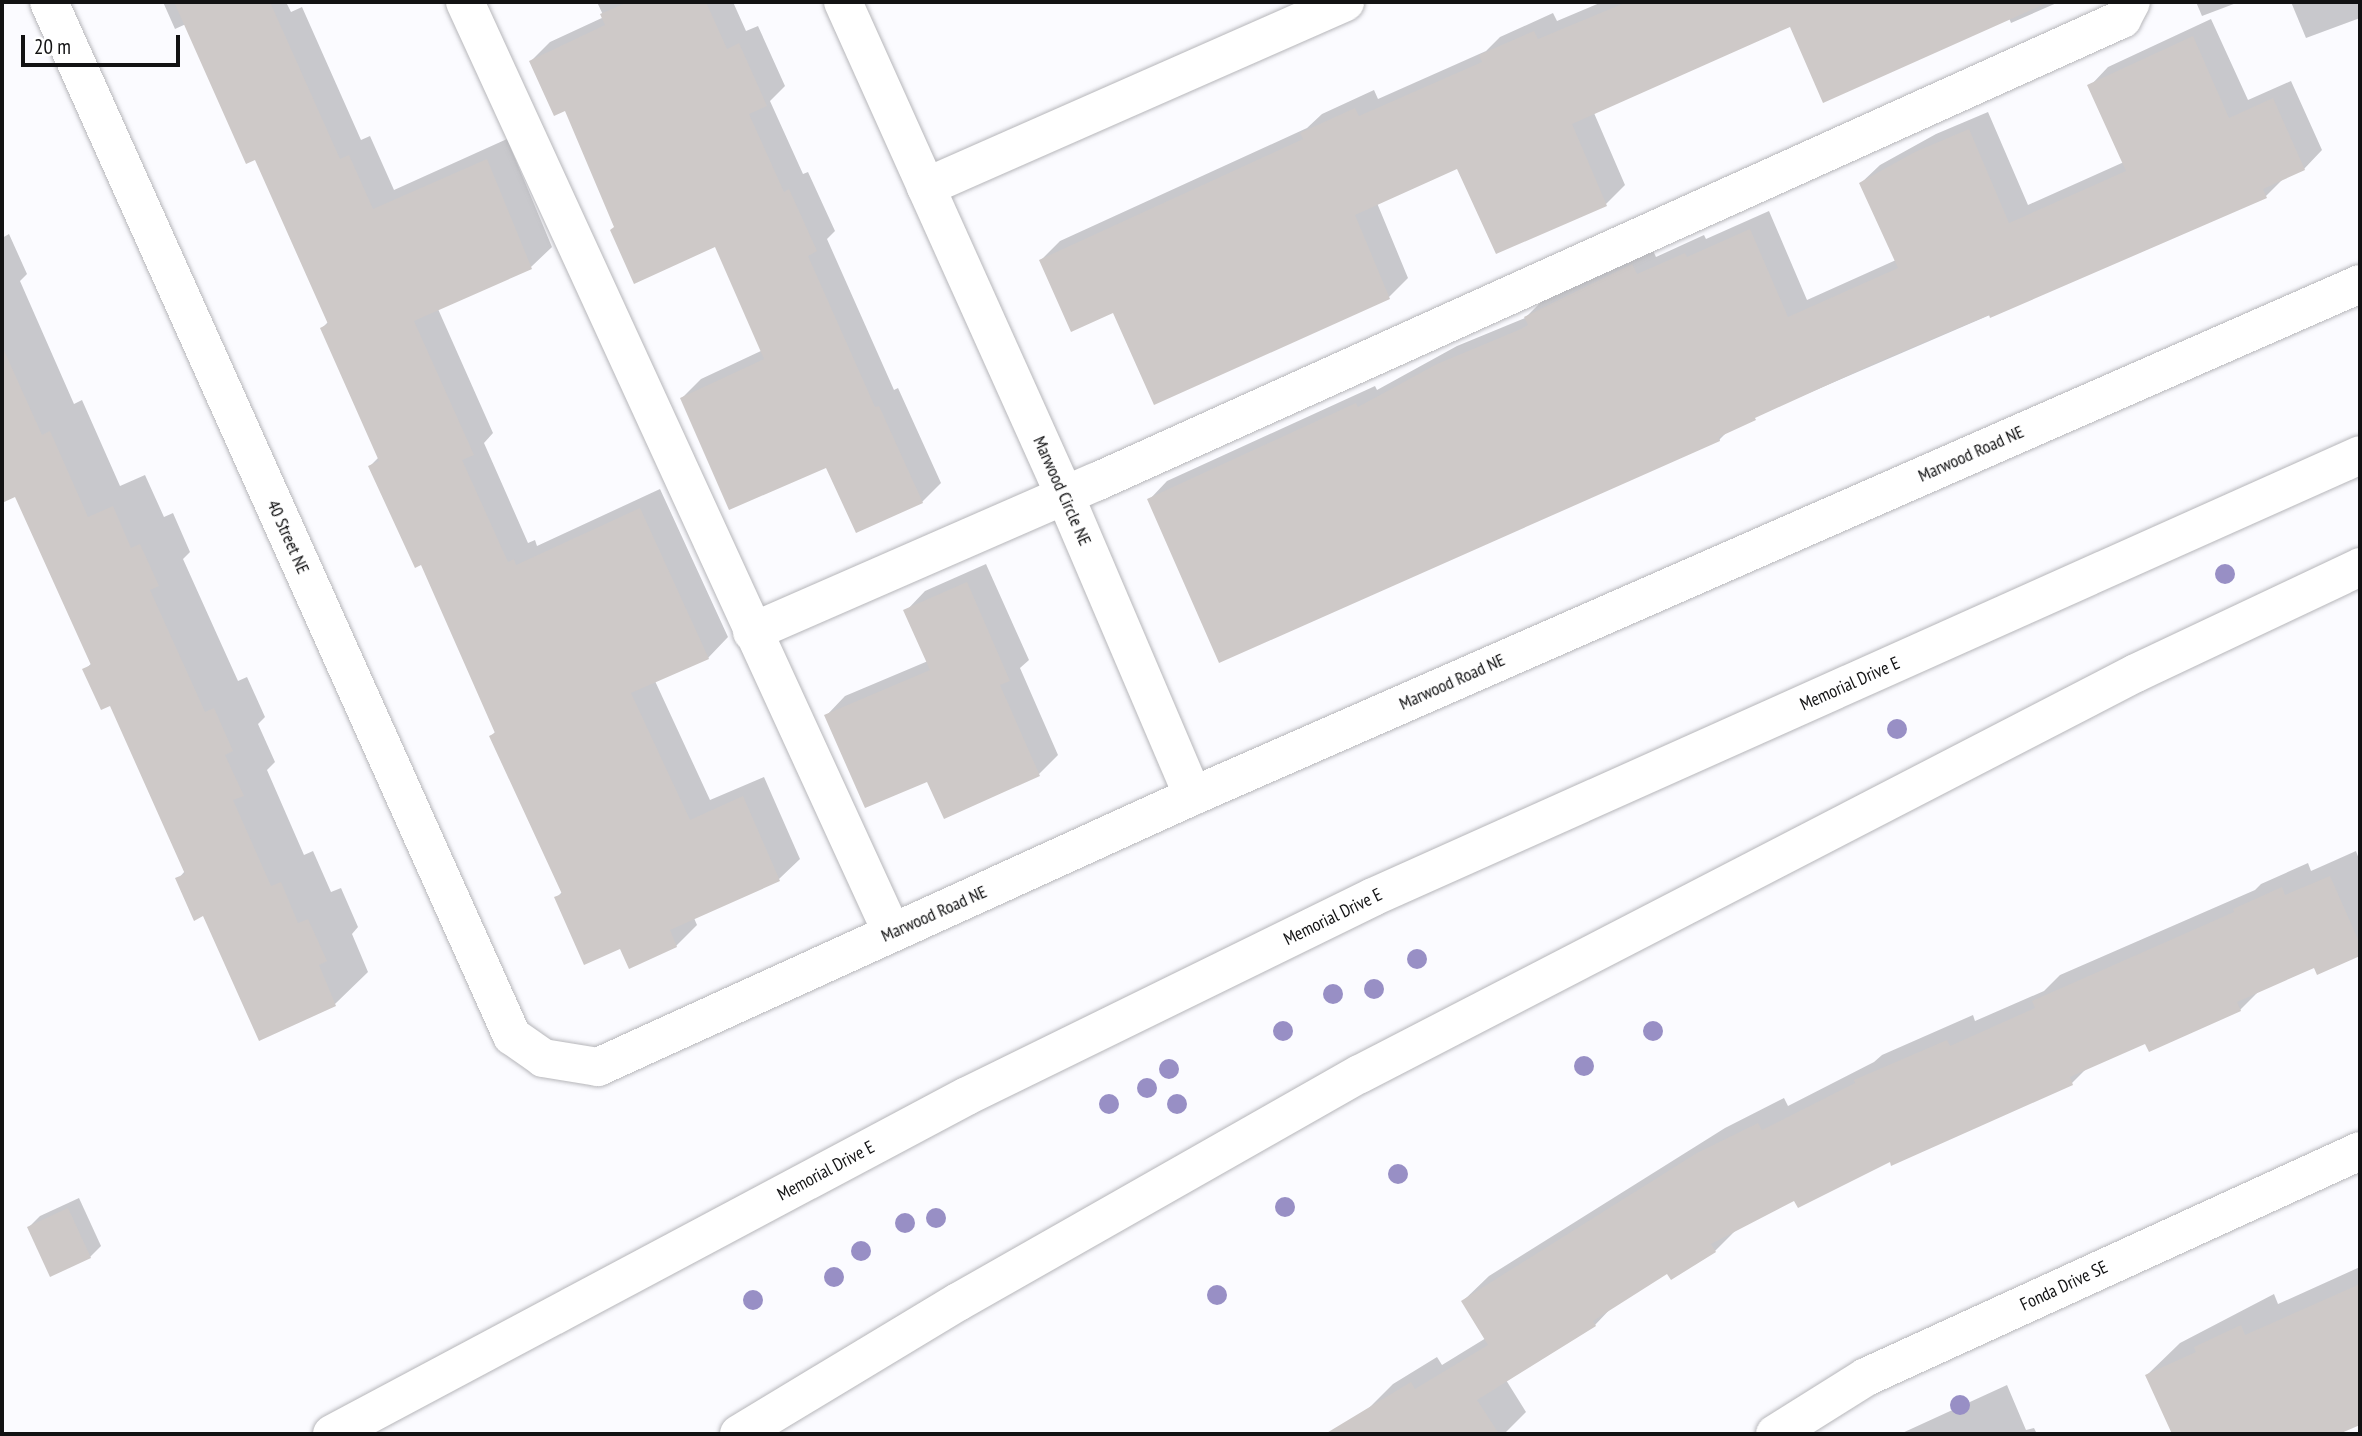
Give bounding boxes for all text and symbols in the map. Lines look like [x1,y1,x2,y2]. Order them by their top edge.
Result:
scale bar [24,21,184,65]
text: 20 m [34,33,71,60]
street label: Marwood Road NE [1915,421,2027,487]
street label: Marwood Circle NE [1028,433,1096,549]
street label: 40 Street NE [262,497,314,577]
street label: Marwood Road NE [1396,649,1508,715]
street label: Memorial Drive E [1797,652,1903,716]
street label: Marwood Road NE [878,881,990,947]
street label: Memorial Drive E [1280,884,1386,950]
street label: Memorial Drive E [774,1136,878,1206]
street label: Fonda Drive SE [2017,1256,2111,1316]

